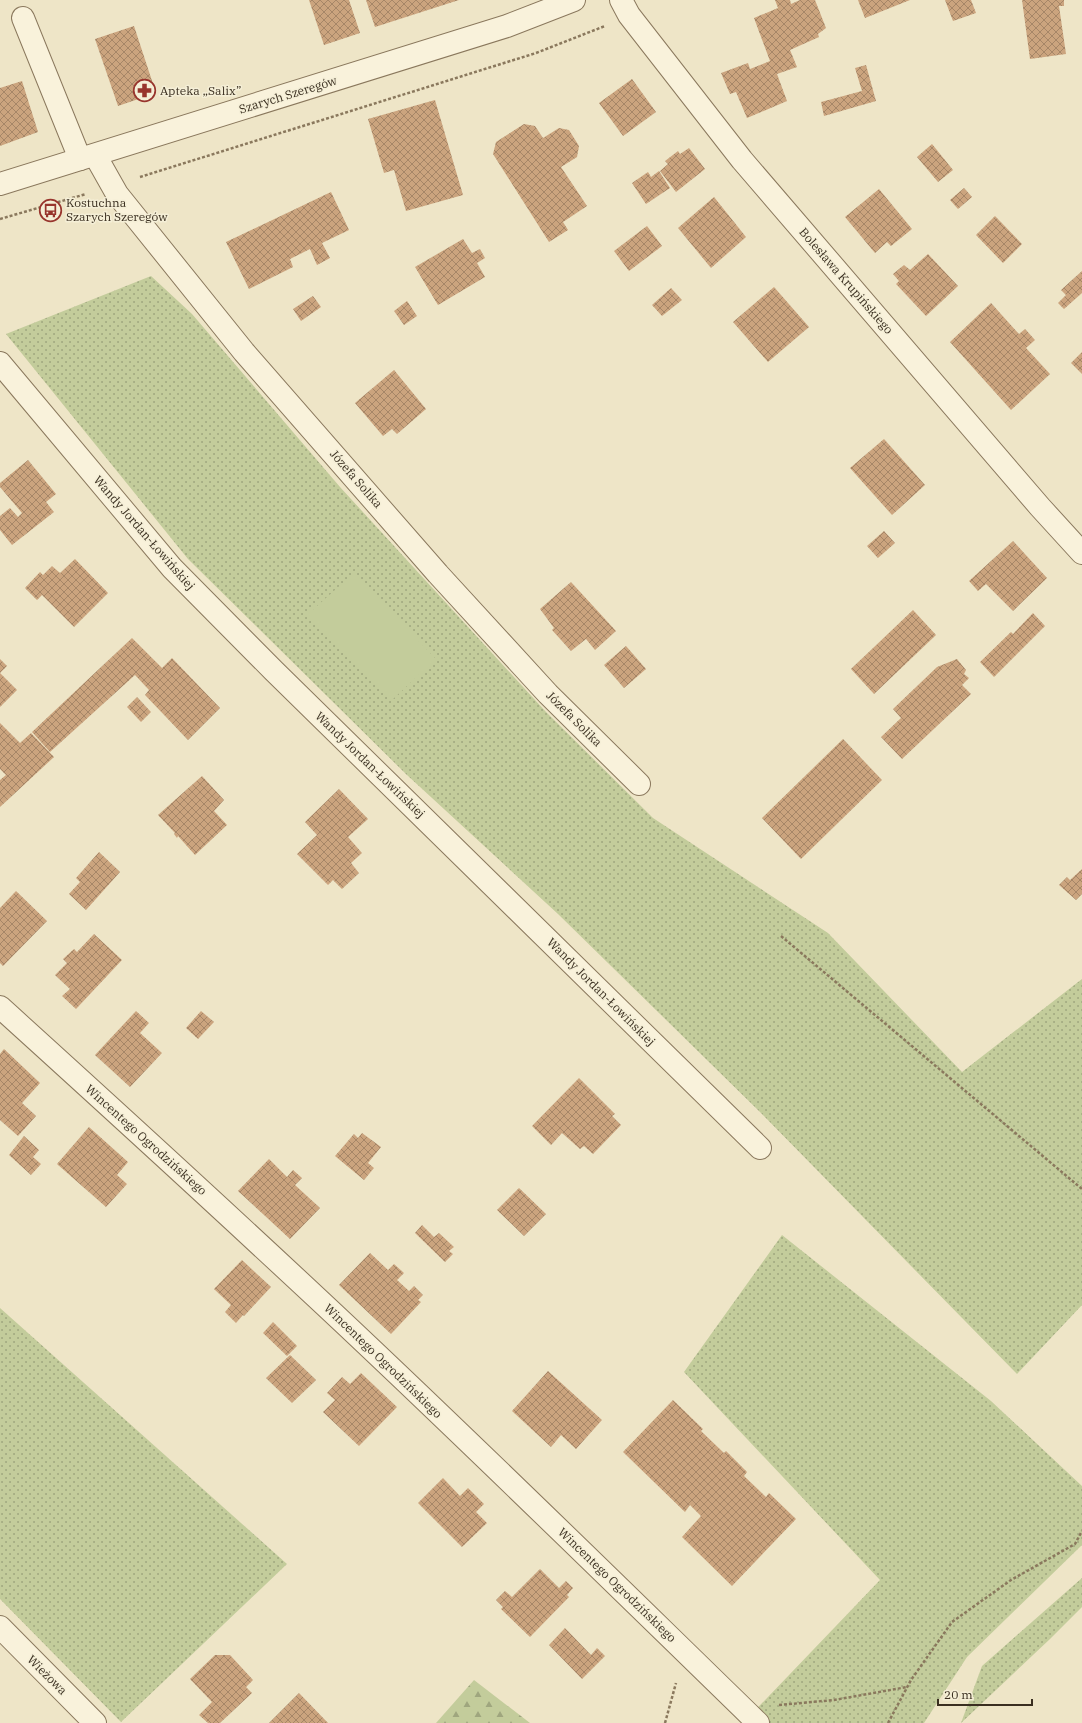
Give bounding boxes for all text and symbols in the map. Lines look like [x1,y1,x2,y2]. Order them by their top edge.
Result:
street label: Szarych Szeregów [237,72,339,117]
pharmacy icon: Apteka „Salix” [131,78,157,104]
place label: Apteka „Salix” [160,83,242,98]
place label: Kostuchna Szarych Szeregów [66,195,168,224]
bus stop icon: Kostuchna Szarych Szeregów [38,197,64,223]
street label: Bolesława Krupińskiego [796,224,897,337]
street label: Józefa Solika [327,446,386,511]
street label: Wandy Jordan-Łowińskiej [91,472,198,593]
street label: Józefa Solika [543,688,606,750]
street label: Wandy Jordan-Łowińskiej [312,708,428,821]
street label: Wandy Jordan-Łowińskiej [544,935,658,1049]
street label: Wincentego Ogrodzińskiego [83,1081,210,1198]
street label: Wincentego Ogrodzińskiego [321,1300,446,1421]
street label: Wincentego Ogrodzińskiego [555,1524,680,1645]
street label: Wieżowa [24,1652,71,1698]
scale bar [938,1681,1032,1707]
text: 20 m [944,1687,973,1702]

